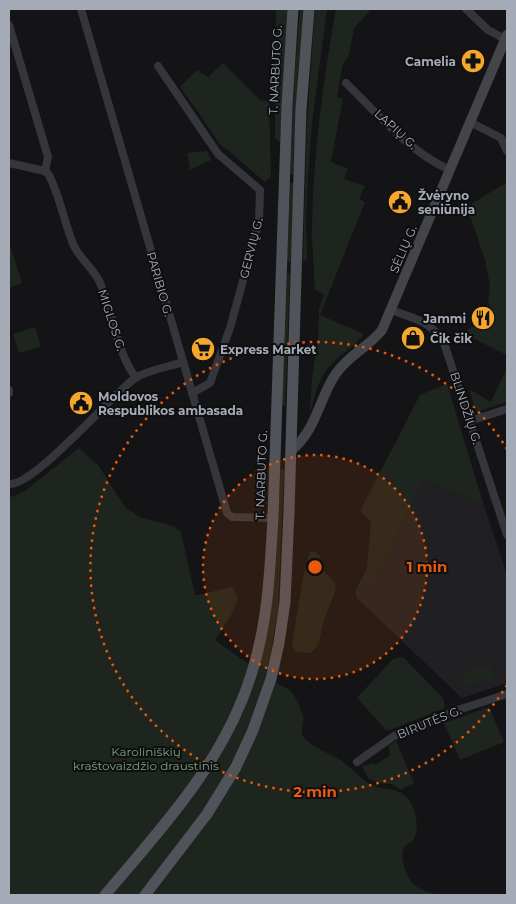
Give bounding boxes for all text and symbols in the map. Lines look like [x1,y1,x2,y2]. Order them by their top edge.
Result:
street label: T. NARBUTO G. [265,25,285,115]
pharmacy icon: Camelia [460,48,486,74]
place label: Camelia [405,54,456,69]
street label: LAPIŲ G. [372,106,420,152]
place label: Žvėryno seniūnija [418,188,475,217]
public building icon: Žvėryno seniūnija [387,189,413,215]
street label: GERVIŲ G. [236,216,266,280]
street label: SĖLIŲ G. [386,223,420,275]
street label: PARIBIO G. [144,250,176,318]
street label: MIGLOS G. [95,287,129,353]
restaurant icon: Jammi [470,305,496,331]
place label: Jammi [422,311,466,326]
shop icon: Čik čik [400,325,426,351]
place label: Čik čik [430,331,472,346]
supermarket icon: Express Market [190,336,216,362]
place label: Express Market [220,342,317,357]
street label: BLINDŽIŲ G. [447,370,485,446]
place label: Moldovos Respublikos ambasada [98,389,243,418]
public building icon: Moldovos Respublikos ambasada [68,390,94,416]
street label: T. NARBUTO G. [252,430,270,520]
text: 1 min [407,557,447,576]
centre of rings [306,558,324,576]
street label: BIRUTĖS G. [395,702,463,742]
park label: Karoliniškių kraštovaizdžio draustinis [73,744,219,773]
text: 2 min [293,782,337,801]

